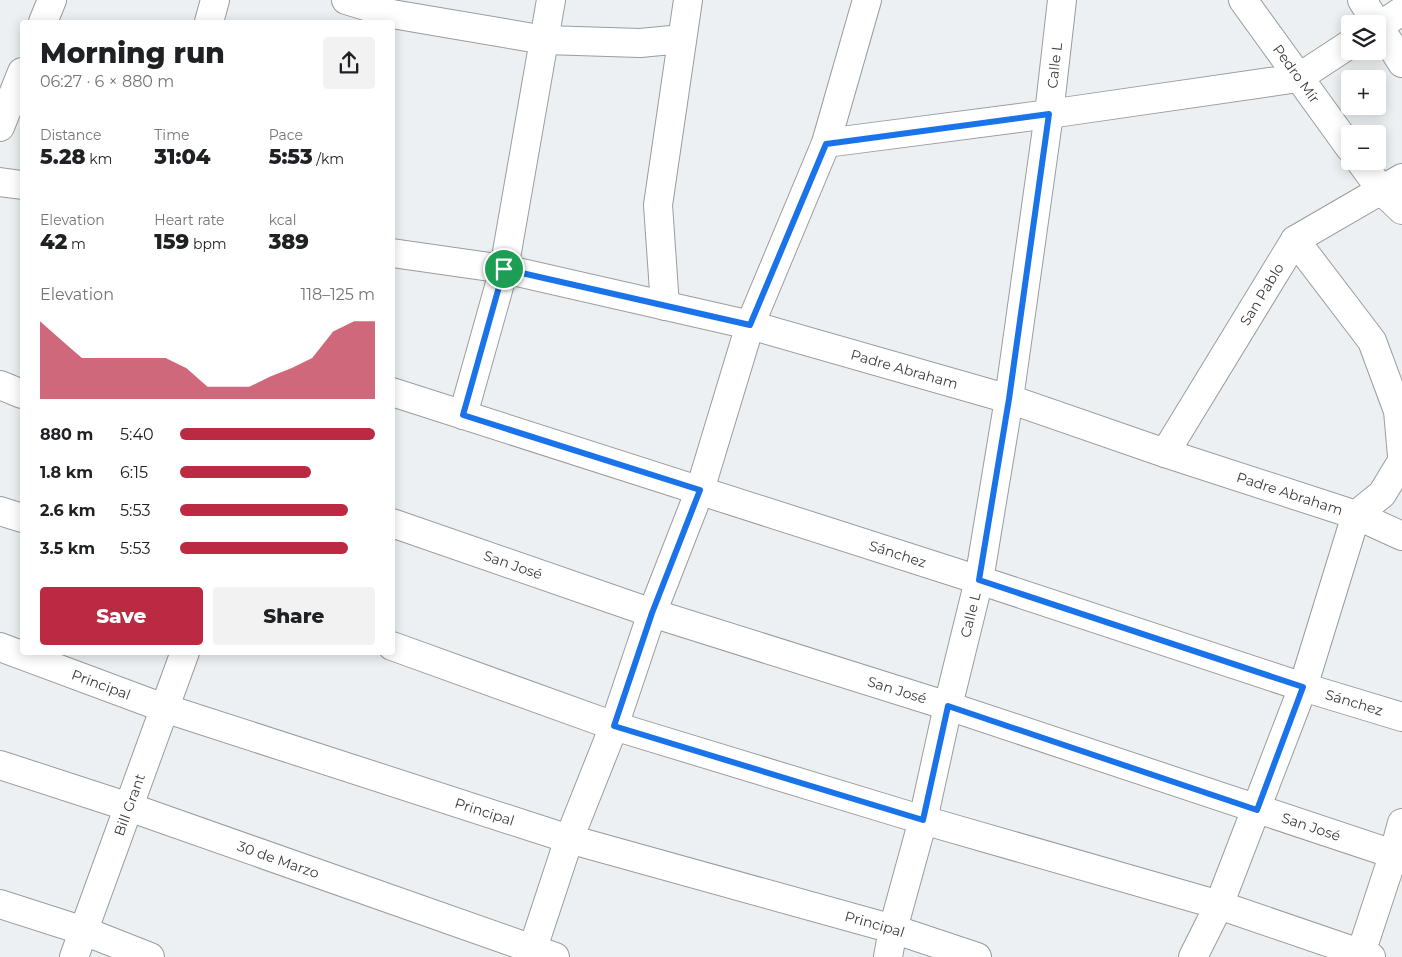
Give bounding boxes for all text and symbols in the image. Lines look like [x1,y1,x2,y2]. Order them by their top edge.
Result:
map controls [1341,15,1386,170]
button: layers [1341,15,1386,60]
text: Morning run [40,36,225,70]
button: share [323,37,375,89]
street label: Calle L [1043,41,1066,89]
street label: Pedro Mír [1269,41,1324,107]
button: + [1341,70,1386,115]
text: 06:27 · 6 × 880 m [40,72,174,91]
button: − [1341,125,1386,170]
text: Distance [40,126,102,144]
text: Time [154,126,189,144]
text: Pace [269,126,303,144]
text: 5.28 [40,144,86,169]
text: 31:04 [154,144,211,169]
text: 5:53 [269,144,313,169]
text: km [86,150,112,168]
text: /km [313,150,344,168]
text: Elevation [40,211,105,229]
text: Heart rate [154,211,225,229]
text: kcal [269,211,297,229]
text: 42 [40,229,67,254]
text: 159 [154,229,189,254]
text: 389 [269,229,309,254]
text: m [67,235,86,253]
text: bpm [189,235,227,253]
pin [483,248,525,290]
icon: arrive [490,255,518,283]
street label: San Pablo [1236,259,1288,329]
text: Elevation [40,285,114,304]
text: 118–125 m [300,285,375,304]
street label: Padre Abraham [849,345,960,393]
text: 880 m [40,425,93,444]
text: 5:40 [120,425,154,444]
text: 1.8 km [40,463,93,482]
text: 6:15 [120,463,148,482]
street label: Padre Abraham [1234,468,1345,519]
text: 2.6 km [40,501,96,520]
text: 5:53 [120,501,150,520]
street label: Sánchez [867,536,929,572]
text: 3.5 km [40,539,95,558]
text: 5:53 [120,539,150,558]
street label: San José [481,546,545,583]
button: Save [40,587,203,645]
button: Share [213,587,375,645]
street label: Calle L [956,590,985,639]
street label: Principal [69,665,133,704]
street label: San José [865,672,929,708]
street label: Sánchez [1323,685,1385,720]
street label: Bill Grant [110,771,149,838]
street label: Principal [453,794,517,830]
street label: San José [1279,809,1343,845]
street label: 30 de Marzo [235,837,322,882]
street label: Principal [843,907,907,941]

